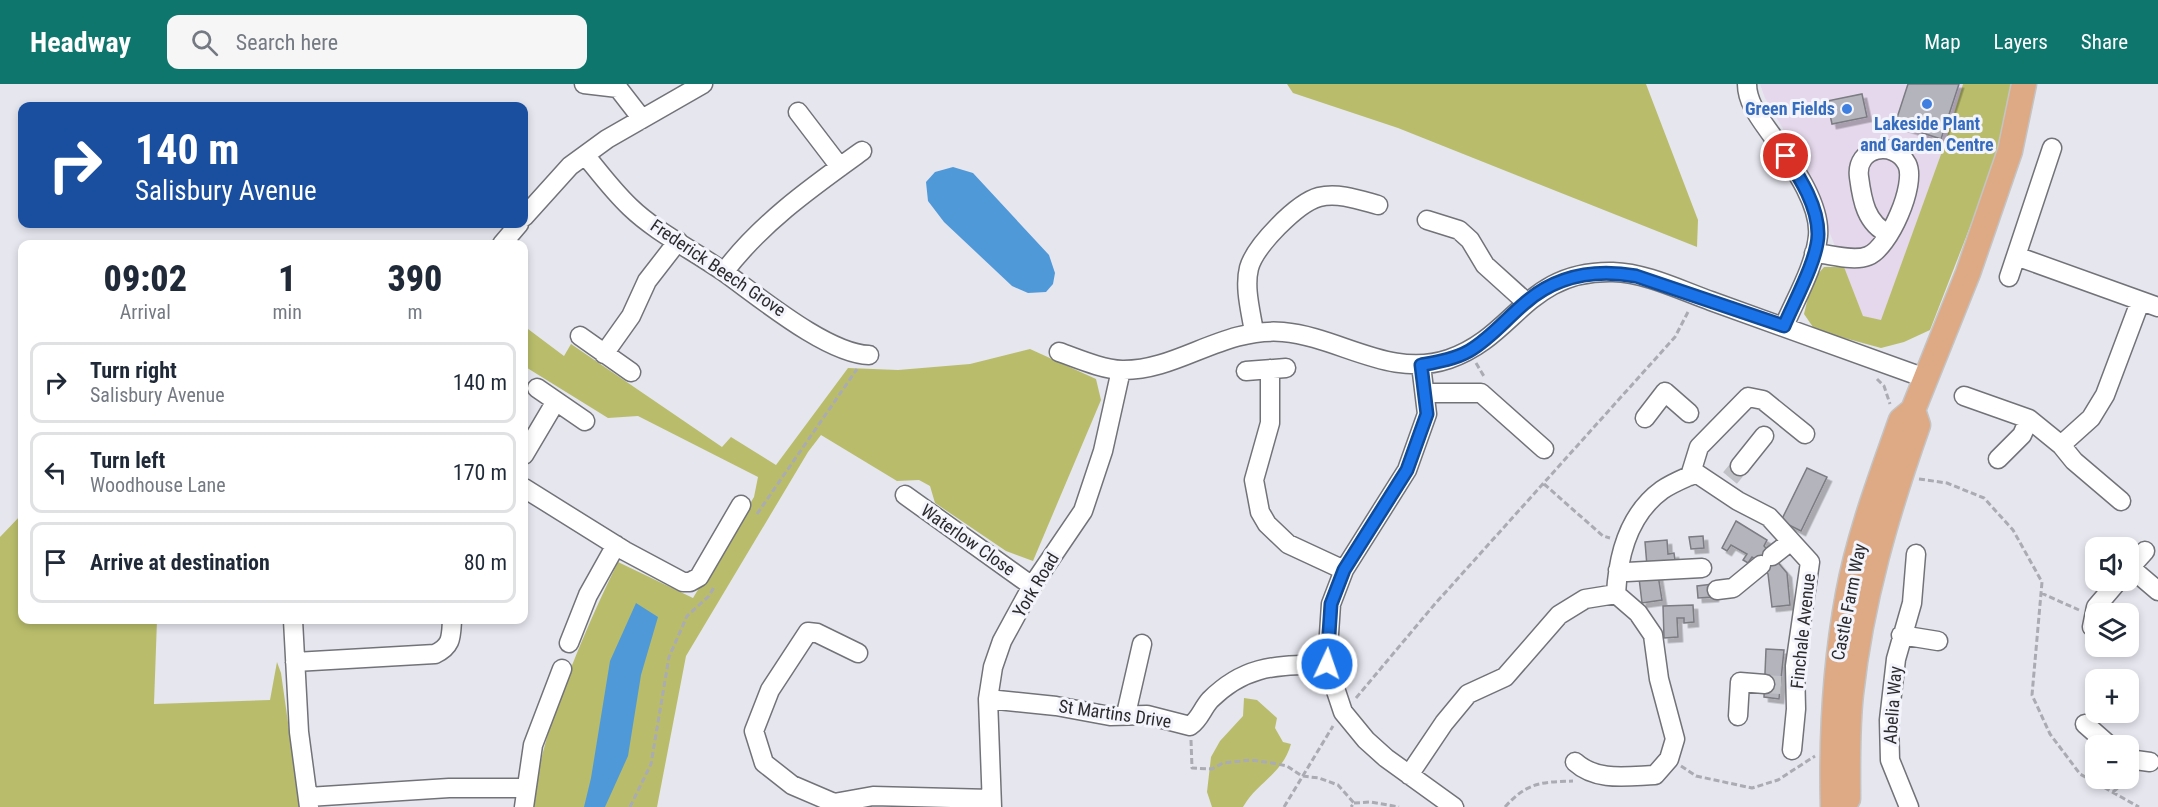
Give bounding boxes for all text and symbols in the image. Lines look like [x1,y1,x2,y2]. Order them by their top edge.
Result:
search box [167,15,587,69]
text: Headway [30,26,131,59]
icon: search [188,26,221,59]
text: Search here [236,30,338,55]
text: Map [1924,30,1961,54]
text: Layers [1994,30,2048,54]
text: Share [2081,30,2128,54]
marker: Lakeside Plant and Garden Centre [1920,97,1934,111]
place label: Green Fields [1745,98,1835,119]
marker: Green Fields [1840,102,1854,116]
place label: Lakeside Plant and Garden Centre [1860,113,1994,155]
text: 140 m [135,125,240,174]
icon: right [36,126,114,204]
pin [1760,130,1811,181]
icon: arrive [1769,139,1802,172]
text: Salisbury Avenue [135,175,317,207]
street label: Frederick Beech Grove [647,215,790,321]
text: 09:02 [104,258,187,300]
text: 1 [278,258,296,300]
text: 390 [387,258,442,300]
text: Arrival [120,300,171,324]
text: min [273,300,302,324]
text: m [407,300,422,324]
text: Turn right [90,358,177,383]
icon: right [39,366,72,399]
text: 140 m [453,370,507,395]
text: Salisbury Avenue [90,383,225,407]
text: Turn left [90,448,165,473]
icon: left [39,456,72,489]
text: 170 m [453,460,507,485]
text: Woodhouse Lane [90,473,226,497]
street label: Waterlow Close [917,499,1019,580]
map controls [2085,537,2139,789]
button: sound [2085,537,2139,591]
street label: Castle Farm Way [1827,541,1870,662]
icon: arrive [39,546,72,579]
street label: York Road [1008,549,1063,621]
text: Arrive at destination [90,550,270,575]
text: 80 m [464,550,507,575]
street label: Finchale Avenue [1786,572,1819,690]
button: layers [2085,603,2139,657]
position arrow [1295,632,1359,696]
street label: Abelia Way [1879,665,1906,745]
button: + [2085,669,2139,723]
street label: St Martins Drive [1057,695,1173,732]
button: − [2085,735,2139,789]

